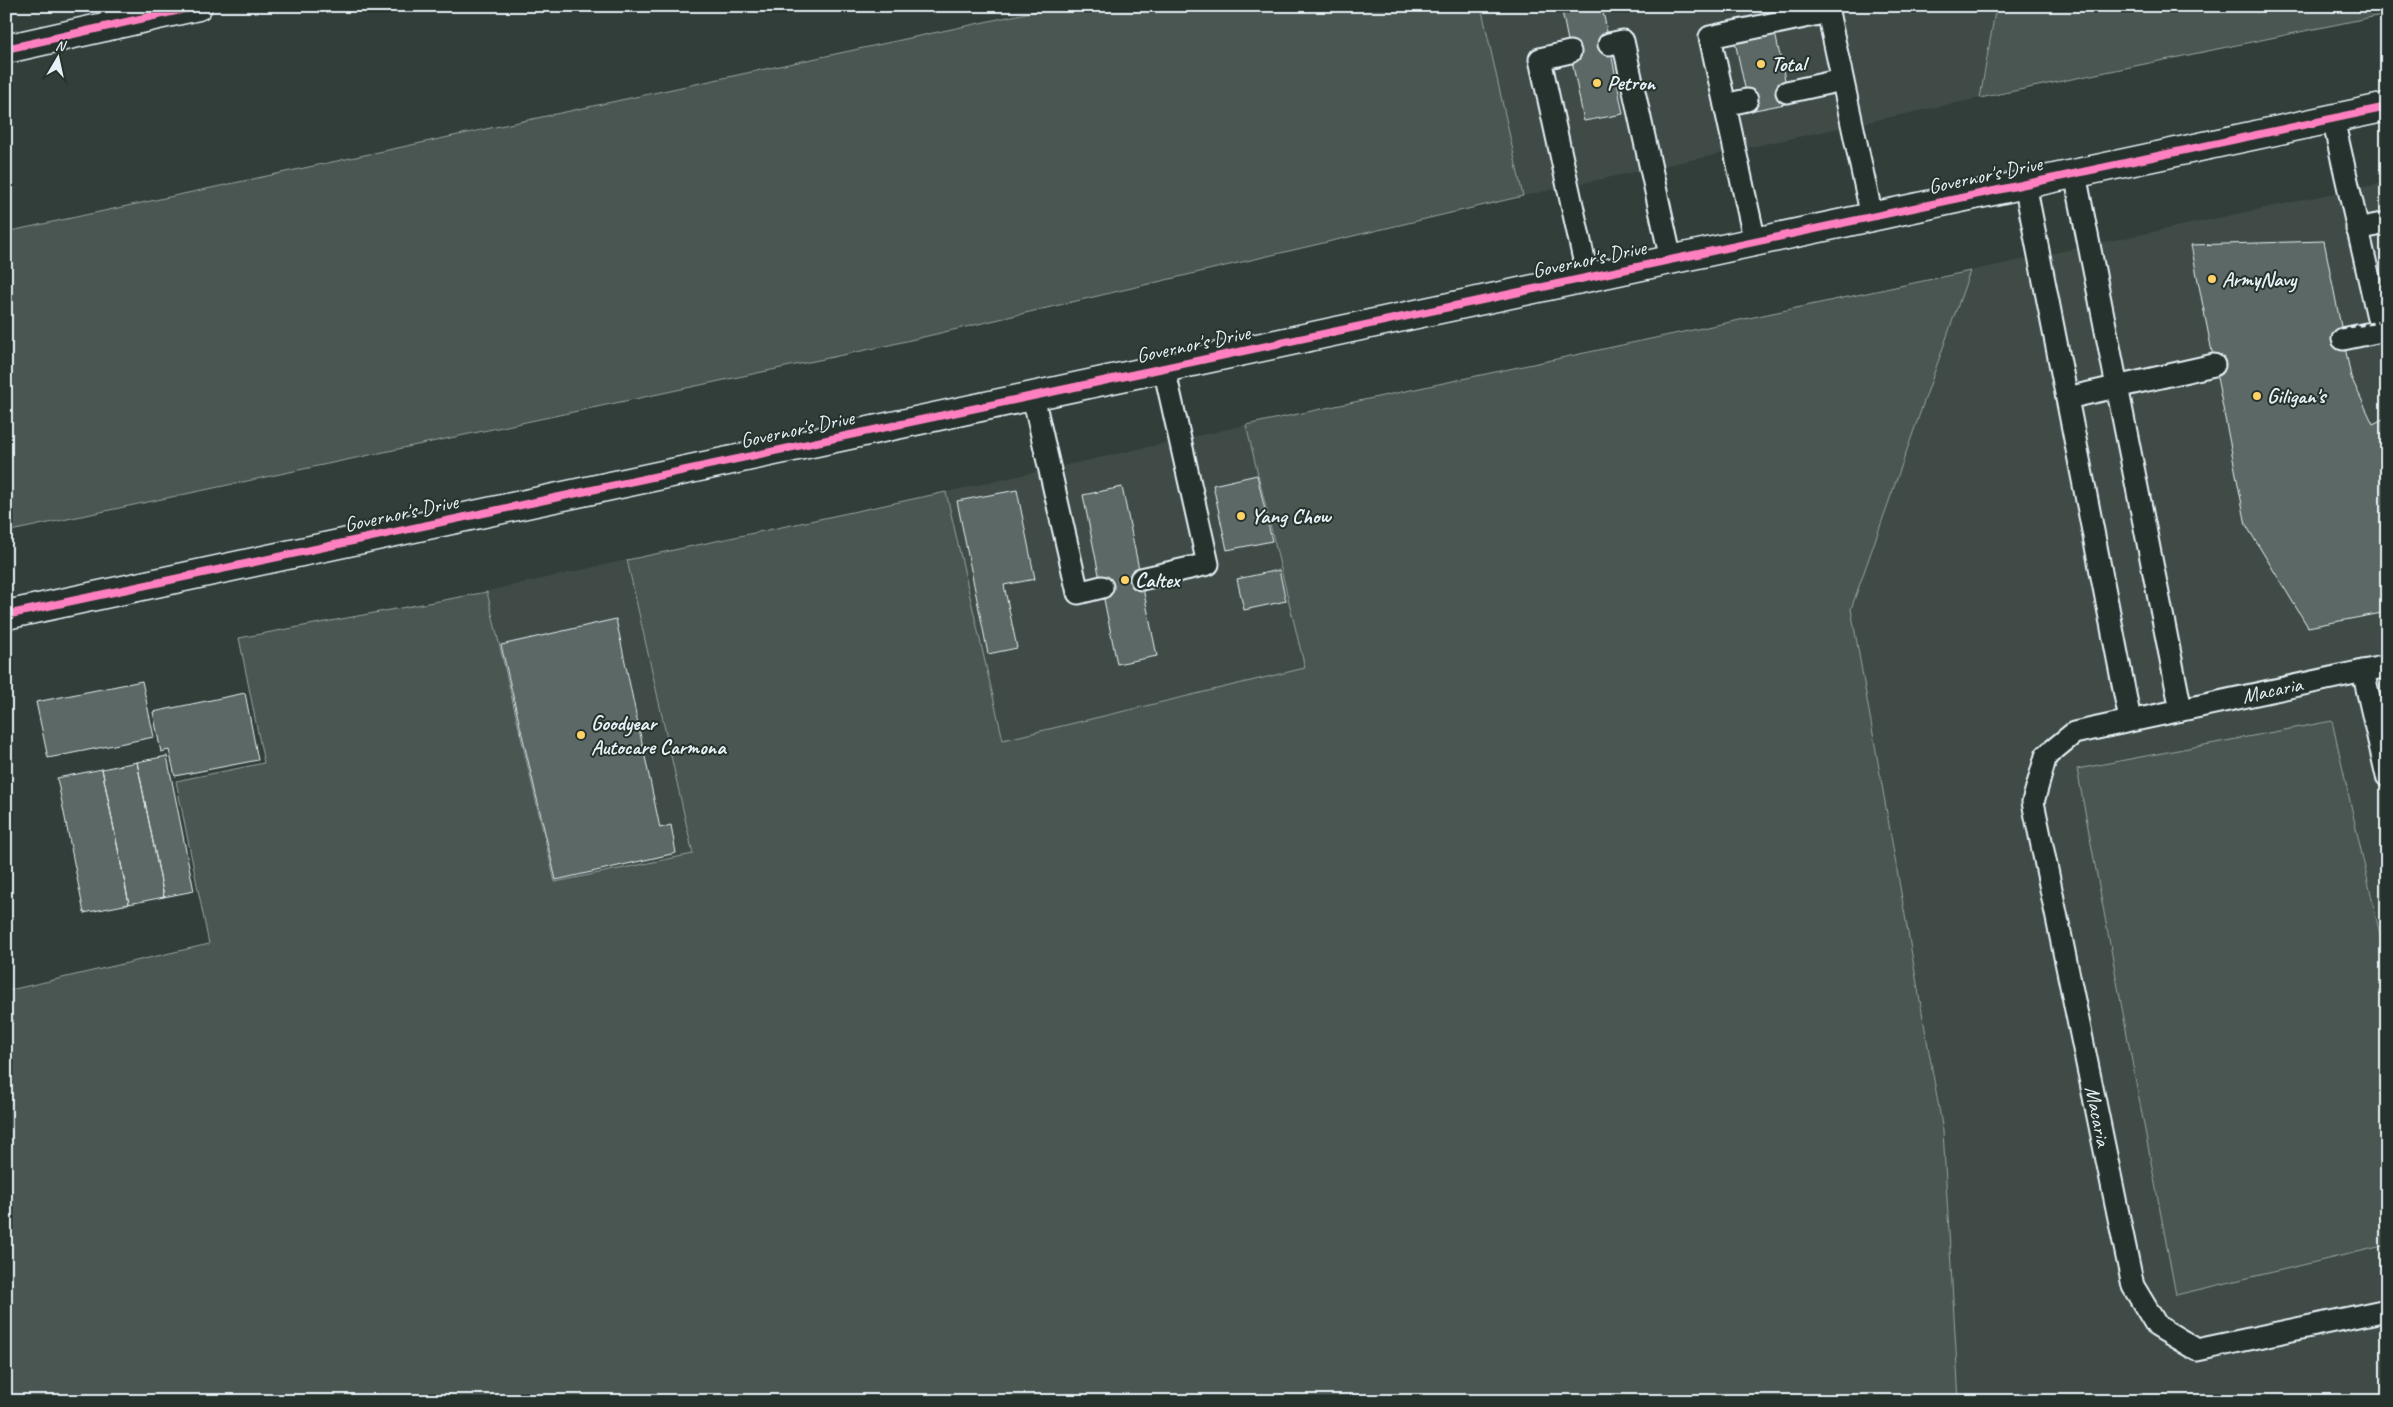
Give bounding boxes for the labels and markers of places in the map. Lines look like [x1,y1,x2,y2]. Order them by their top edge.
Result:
place label: Total [1771,51,1810,77]
marker: Total [1755,58,1767,70]
place label: Petron [1607,70,1657,96]
marker: Petron [1591,77,1603,89]
place label: ArmyNavy [2222,266,2298,293]
marker: ArmyNavy [2206,273,2218,285]
place label: Giligan's [2267,383,2328,409]
marker: Giligan's [2251,390,2263,402]
place label: Yang Chow [1251,503,1332,529]
marker: Yang Chow [1235,510,1247,522]
place label: Caltex [1135,567,1181,593]
marker: Caltex [1119,574,1131,586]
place label: Goodyear Autocare Carmona [591,710,727,760]
marker: Goodyear Autocare Carmona [575,729,587,741]

